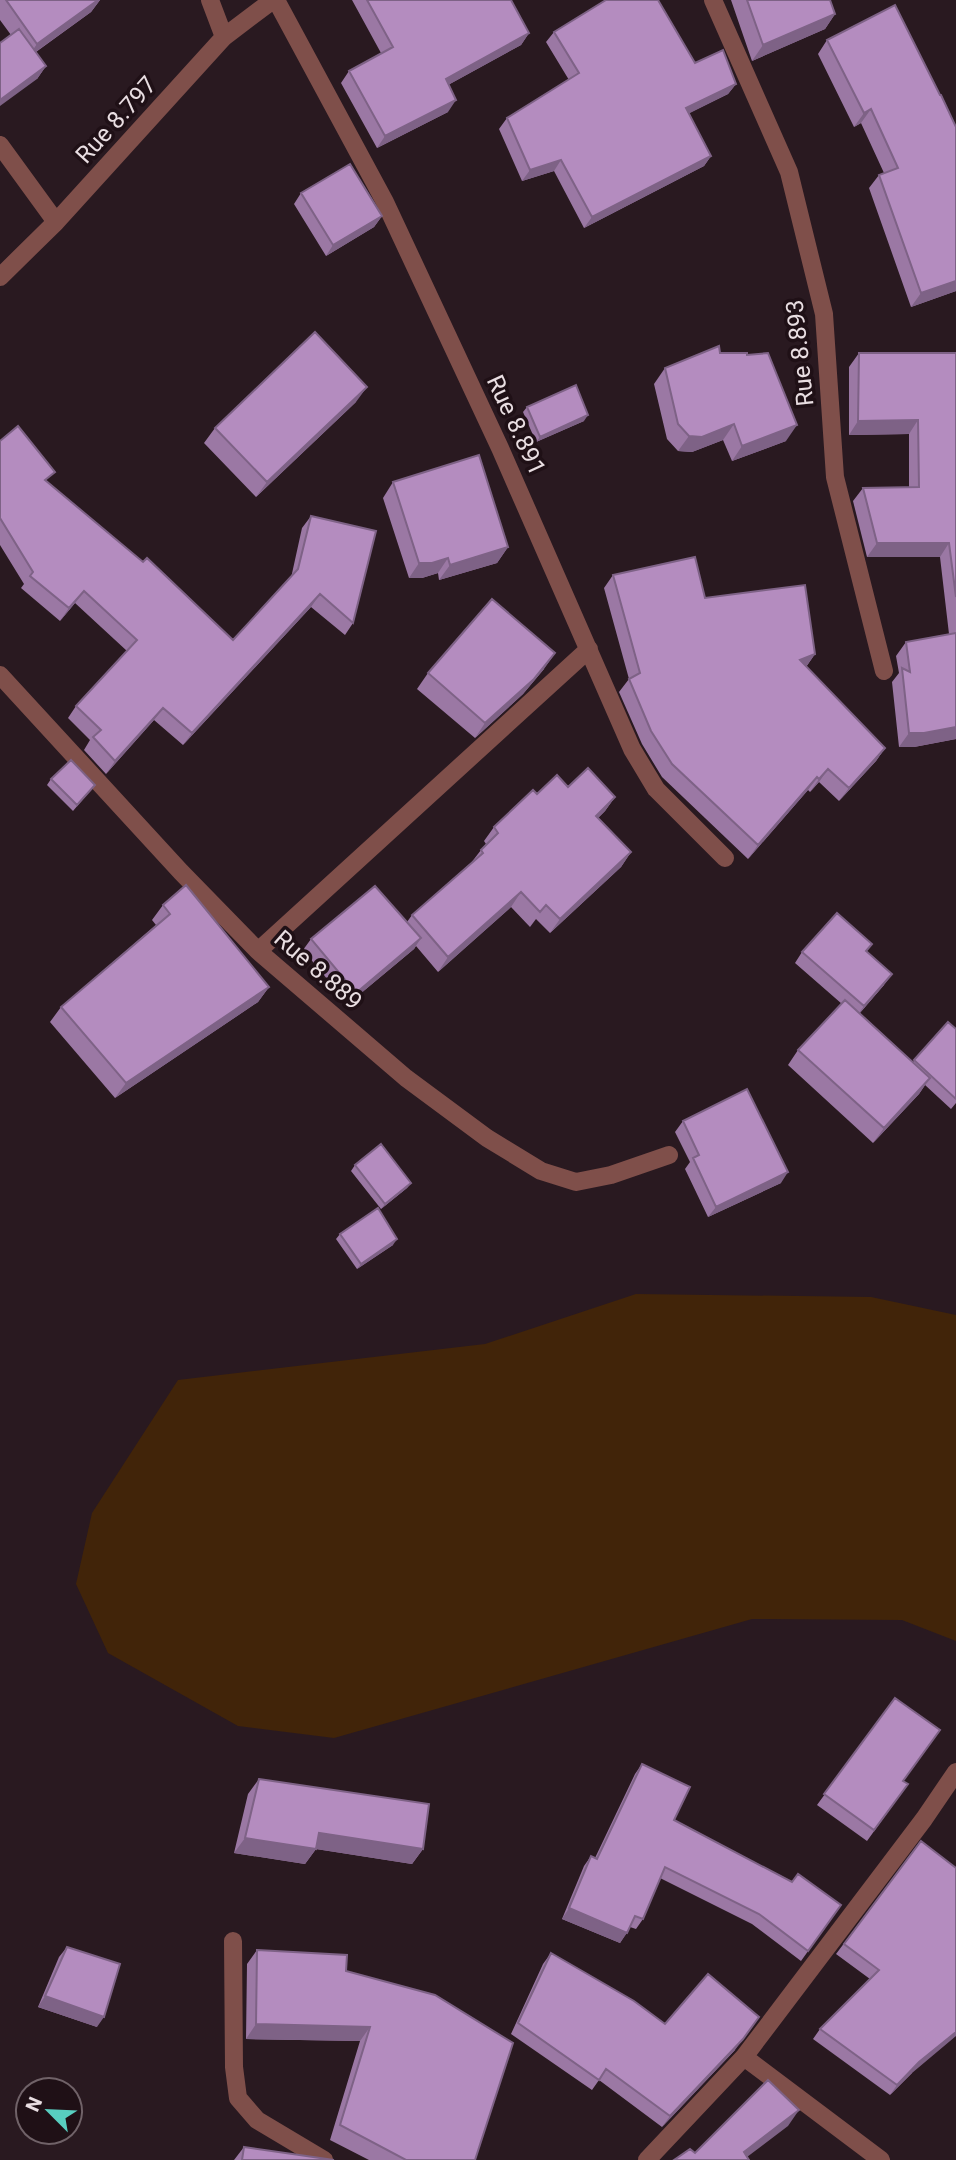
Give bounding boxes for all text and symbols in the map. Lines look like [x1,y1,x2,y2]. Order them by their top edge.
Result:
street label: Rue 8.797 [70,71,162,169]
street label: Rue 8.893 [780,298,820,408]
street label: Rue 8.891 [481,371,551,479]
street label: Rue 8.889 [268,924,368,1016]
north arrow [14,2076,84,2146]
text: N [21,2093,47,2115]

